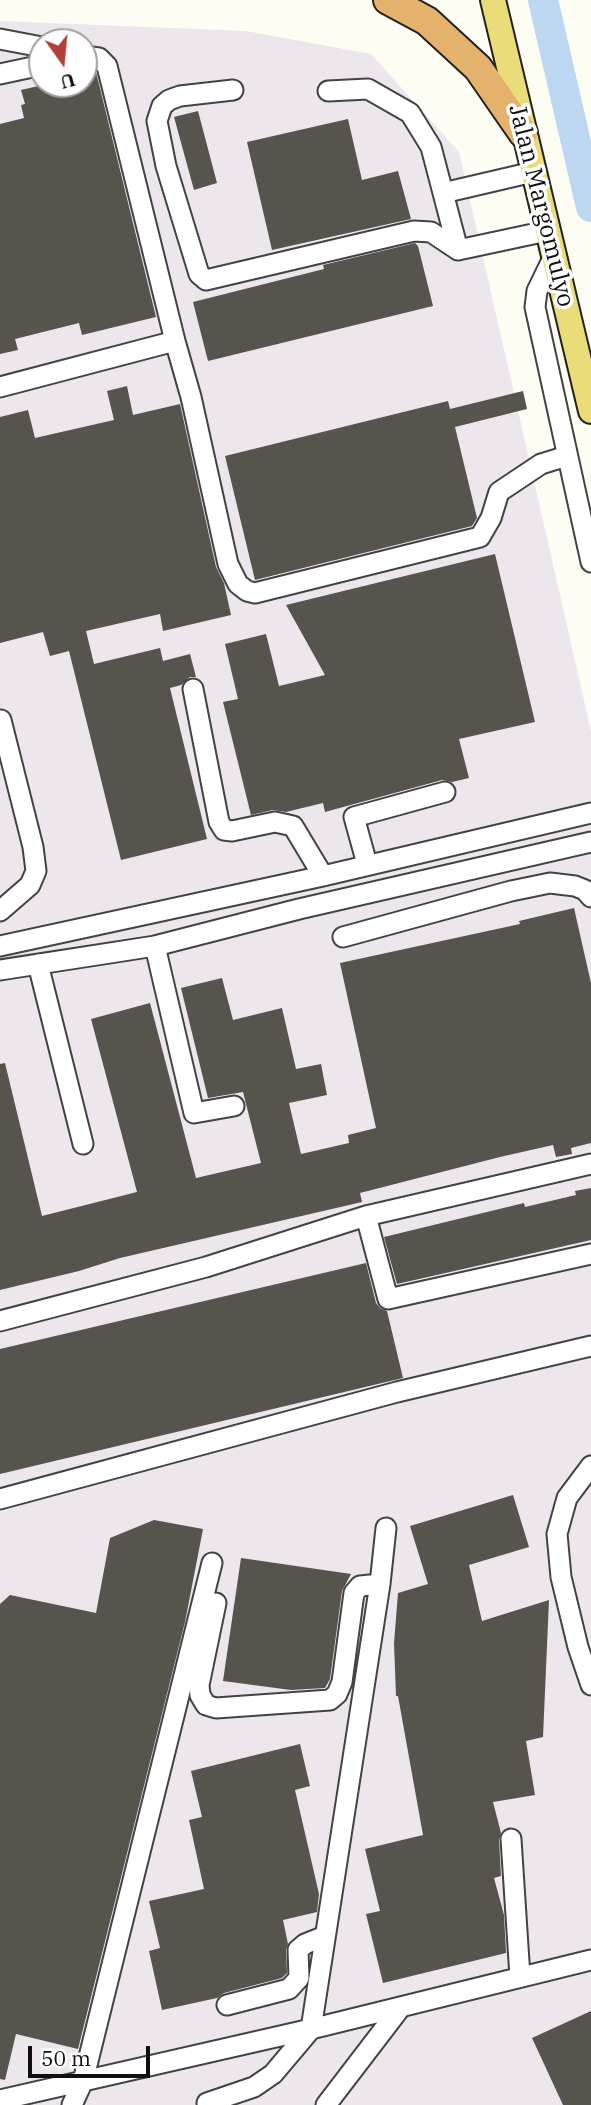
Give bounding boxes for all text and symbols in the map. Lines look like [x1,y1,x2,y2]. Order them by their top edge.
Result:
north arrow [28,28,98,98]
text: U [58,68,78,95]
street label: Jalan Margomulyo [502,102,580,310]
scale bar [32,2032,154,2076]
text: 50 m [41,2044,91,2072]

